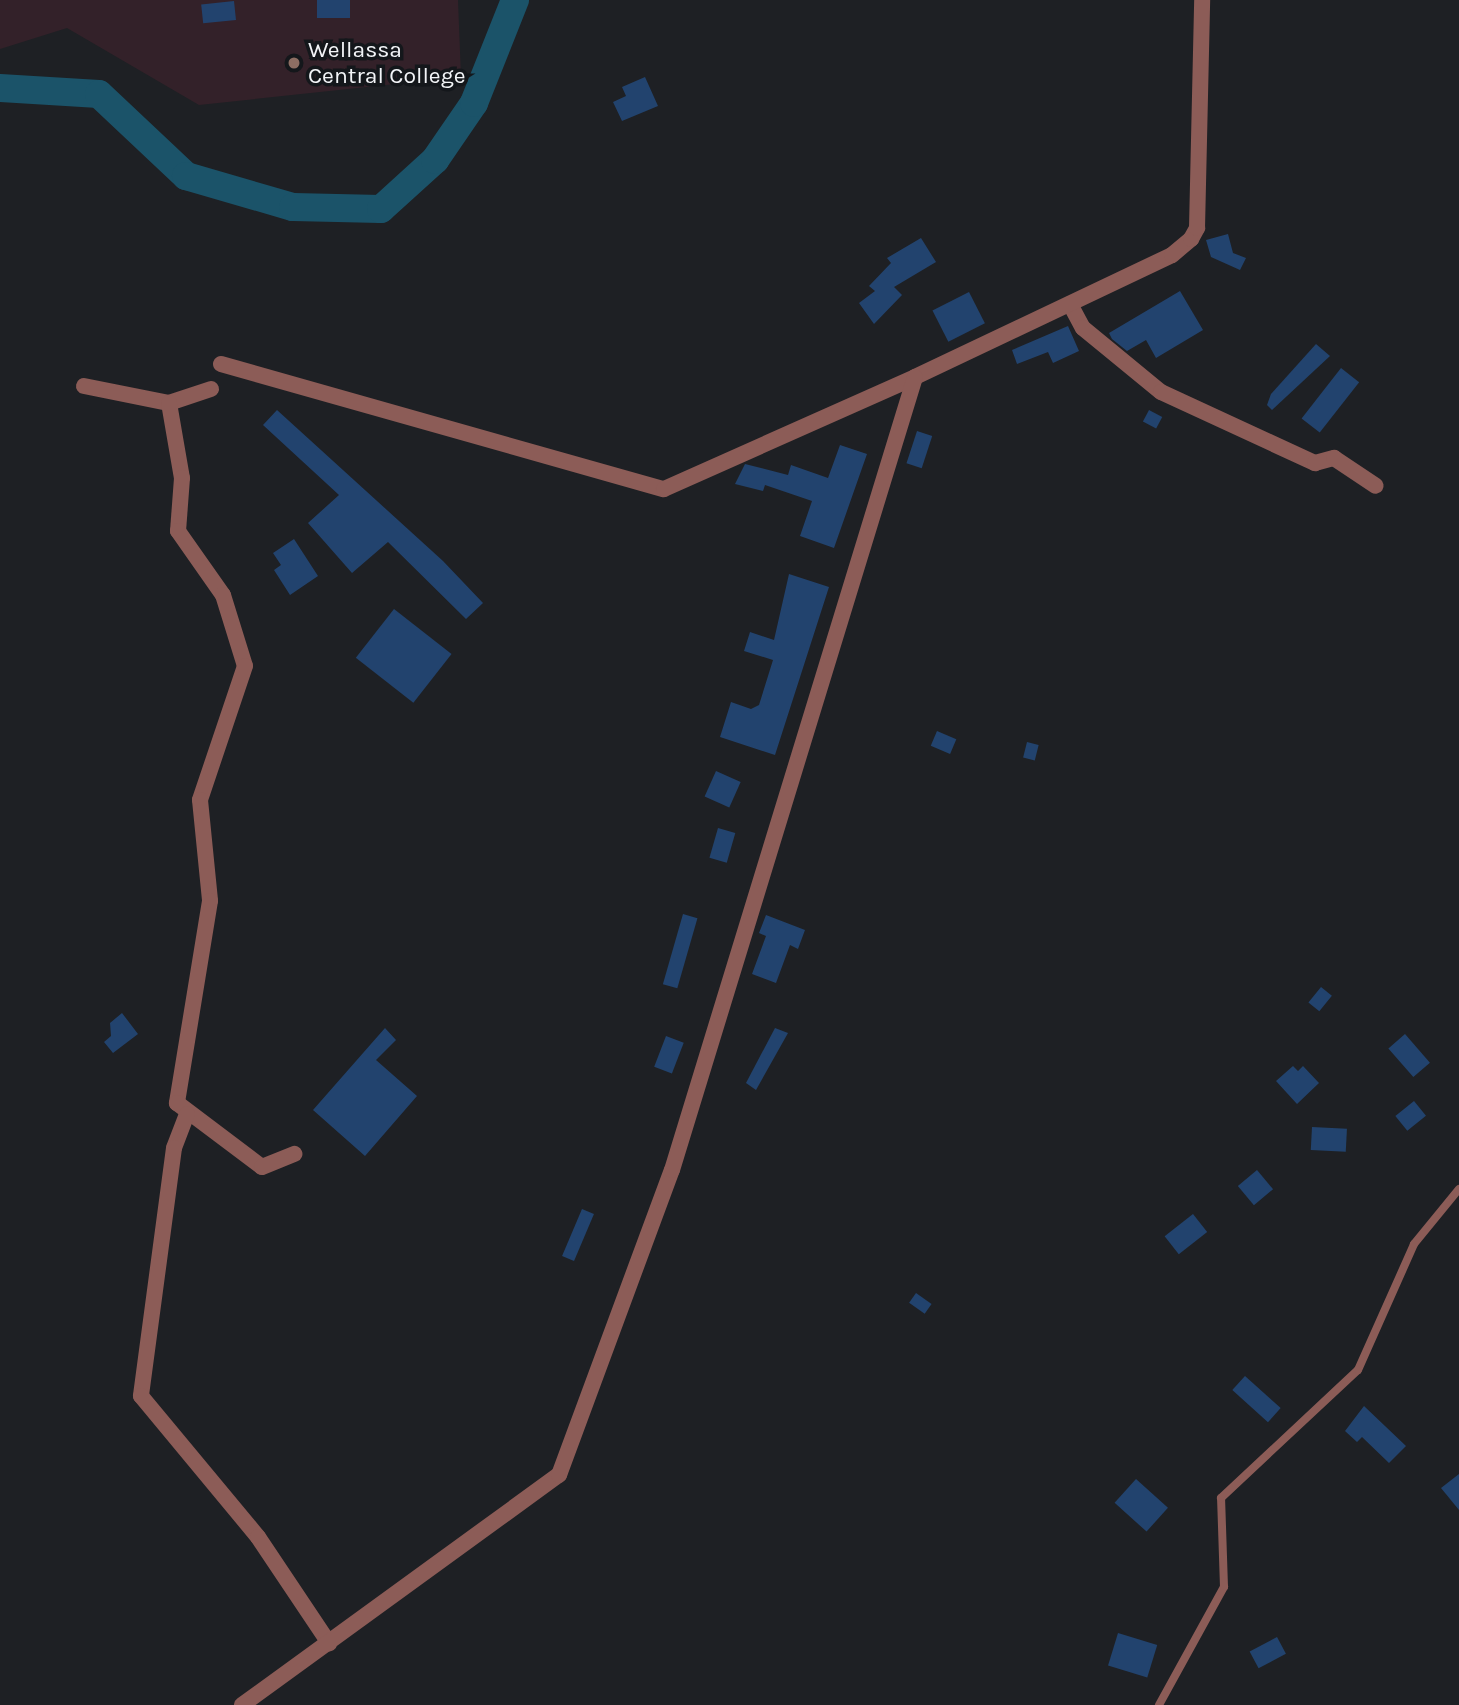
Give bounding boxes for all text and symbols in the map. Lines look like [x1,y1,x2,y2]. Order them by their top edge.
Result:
place label: Wellassa Central College [308,36,465,90]
marker: Wellassa Central College [286,55,302,71]

